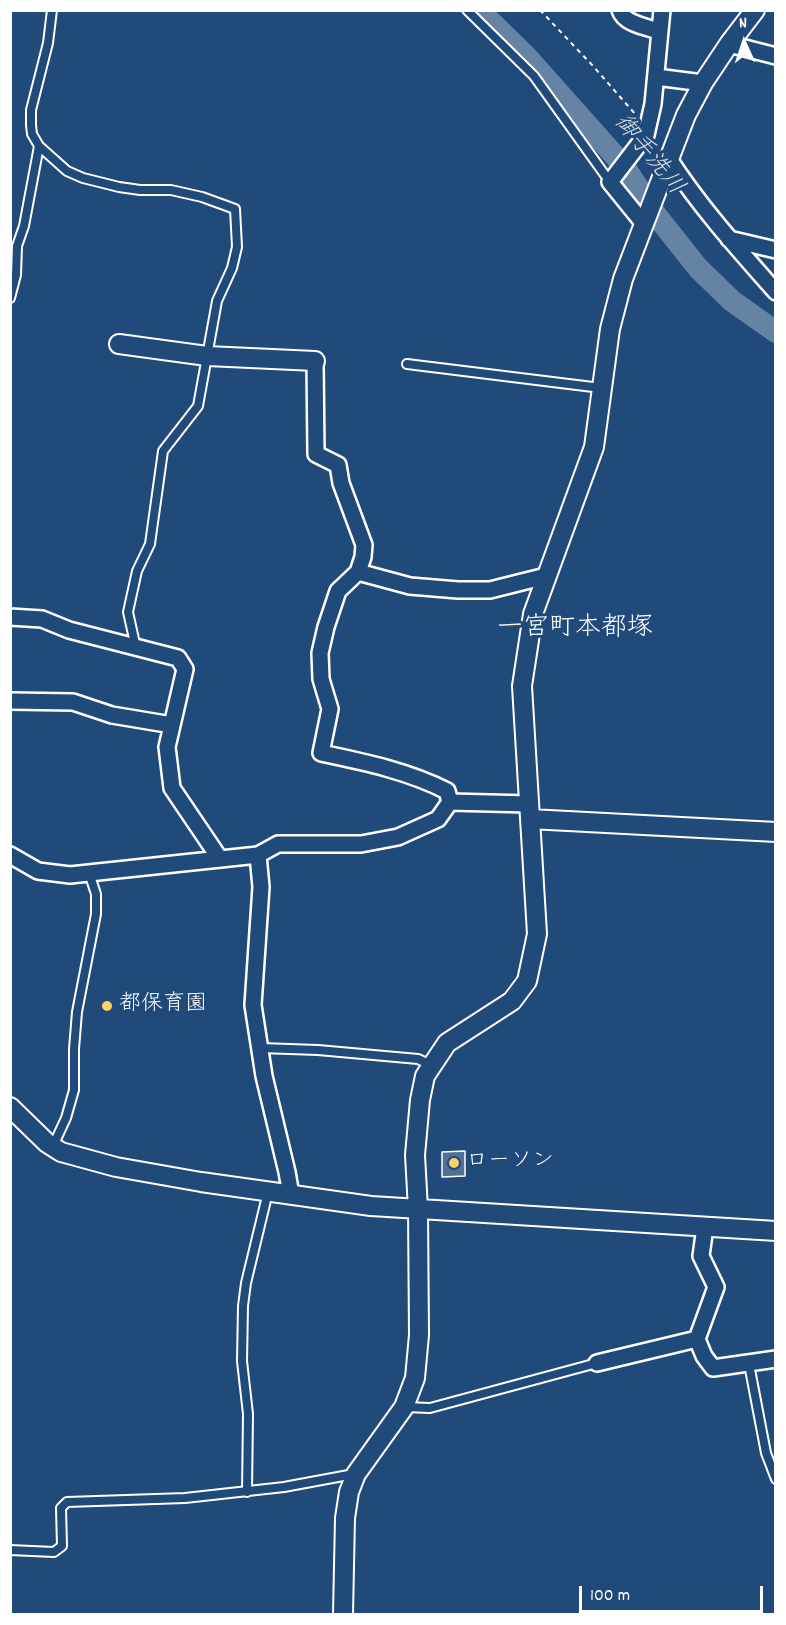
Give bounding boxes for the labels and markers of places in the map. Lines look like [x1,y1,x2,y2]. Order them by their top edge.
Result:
place label: 都保育園 [119,993,207,1019]
marker: 都保育園 [100,999,114,1013]
place label: ローソン [466,1150,554,1176]
marker: ローソン [447,1156,461,1170]

